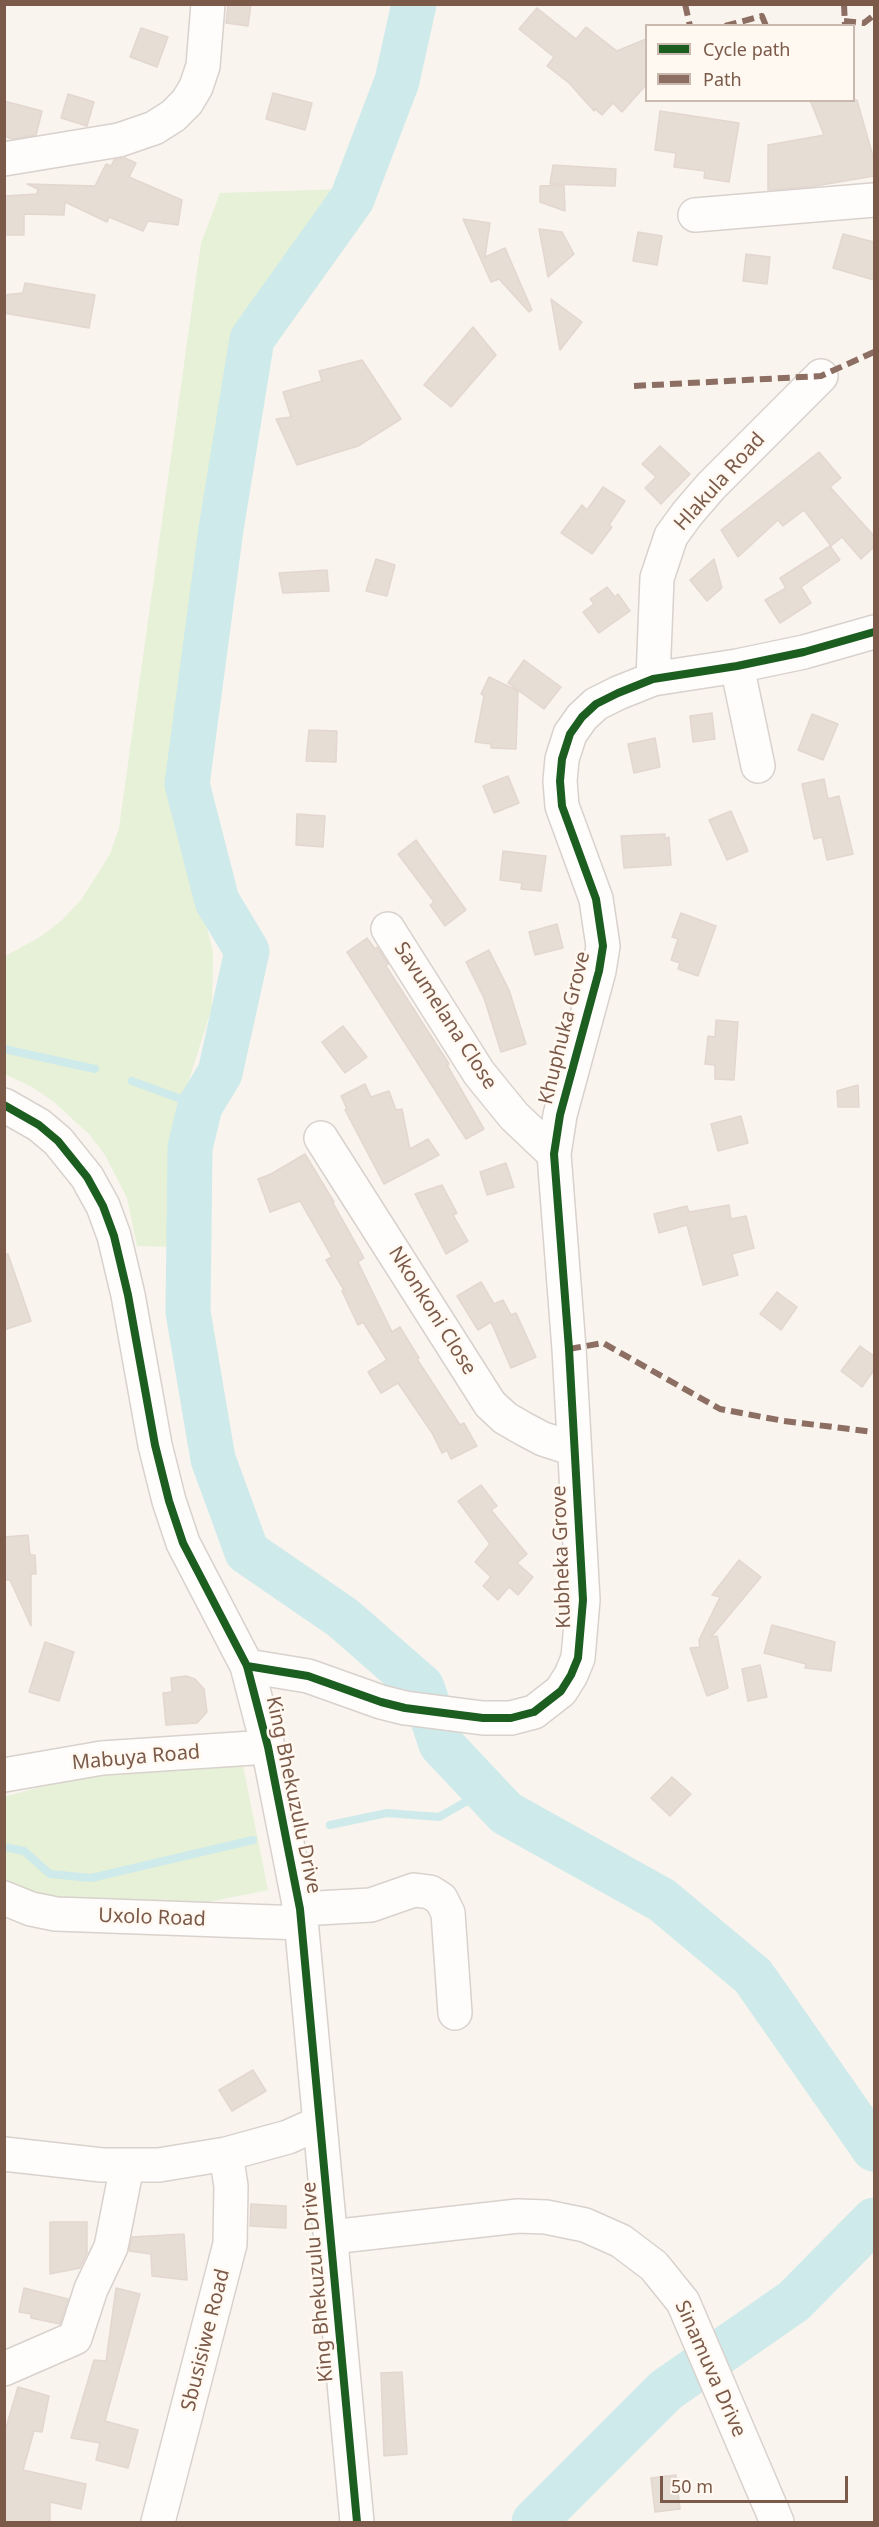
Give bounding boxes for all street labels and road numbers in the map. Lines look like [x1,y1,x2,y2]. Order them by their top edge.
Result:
street label: Hlakula Road [670,428,770,536]
street label: Savumelana Close [388,938,502,1094]
street label: Khuphuka Grove [534,949,596,1107]
street label: Nkonkoni Close [383,1242,481,1380]
street label: Kubheka Grove [548,1485,576,1629]
street label: King Bhekuzulu Drive [260,1694,326,1896]
street label: Mabuya Road [71,1740,201,1776]
street label: Uxolo Road [98,1904,206,1932]
street label: King Bhekuzulu Drive [297,2181,339,2383]
street label: Sbusisiwe Road [177,2267,235,2413]
street label: Sinamuva Drive [669,2297,751,2441]

